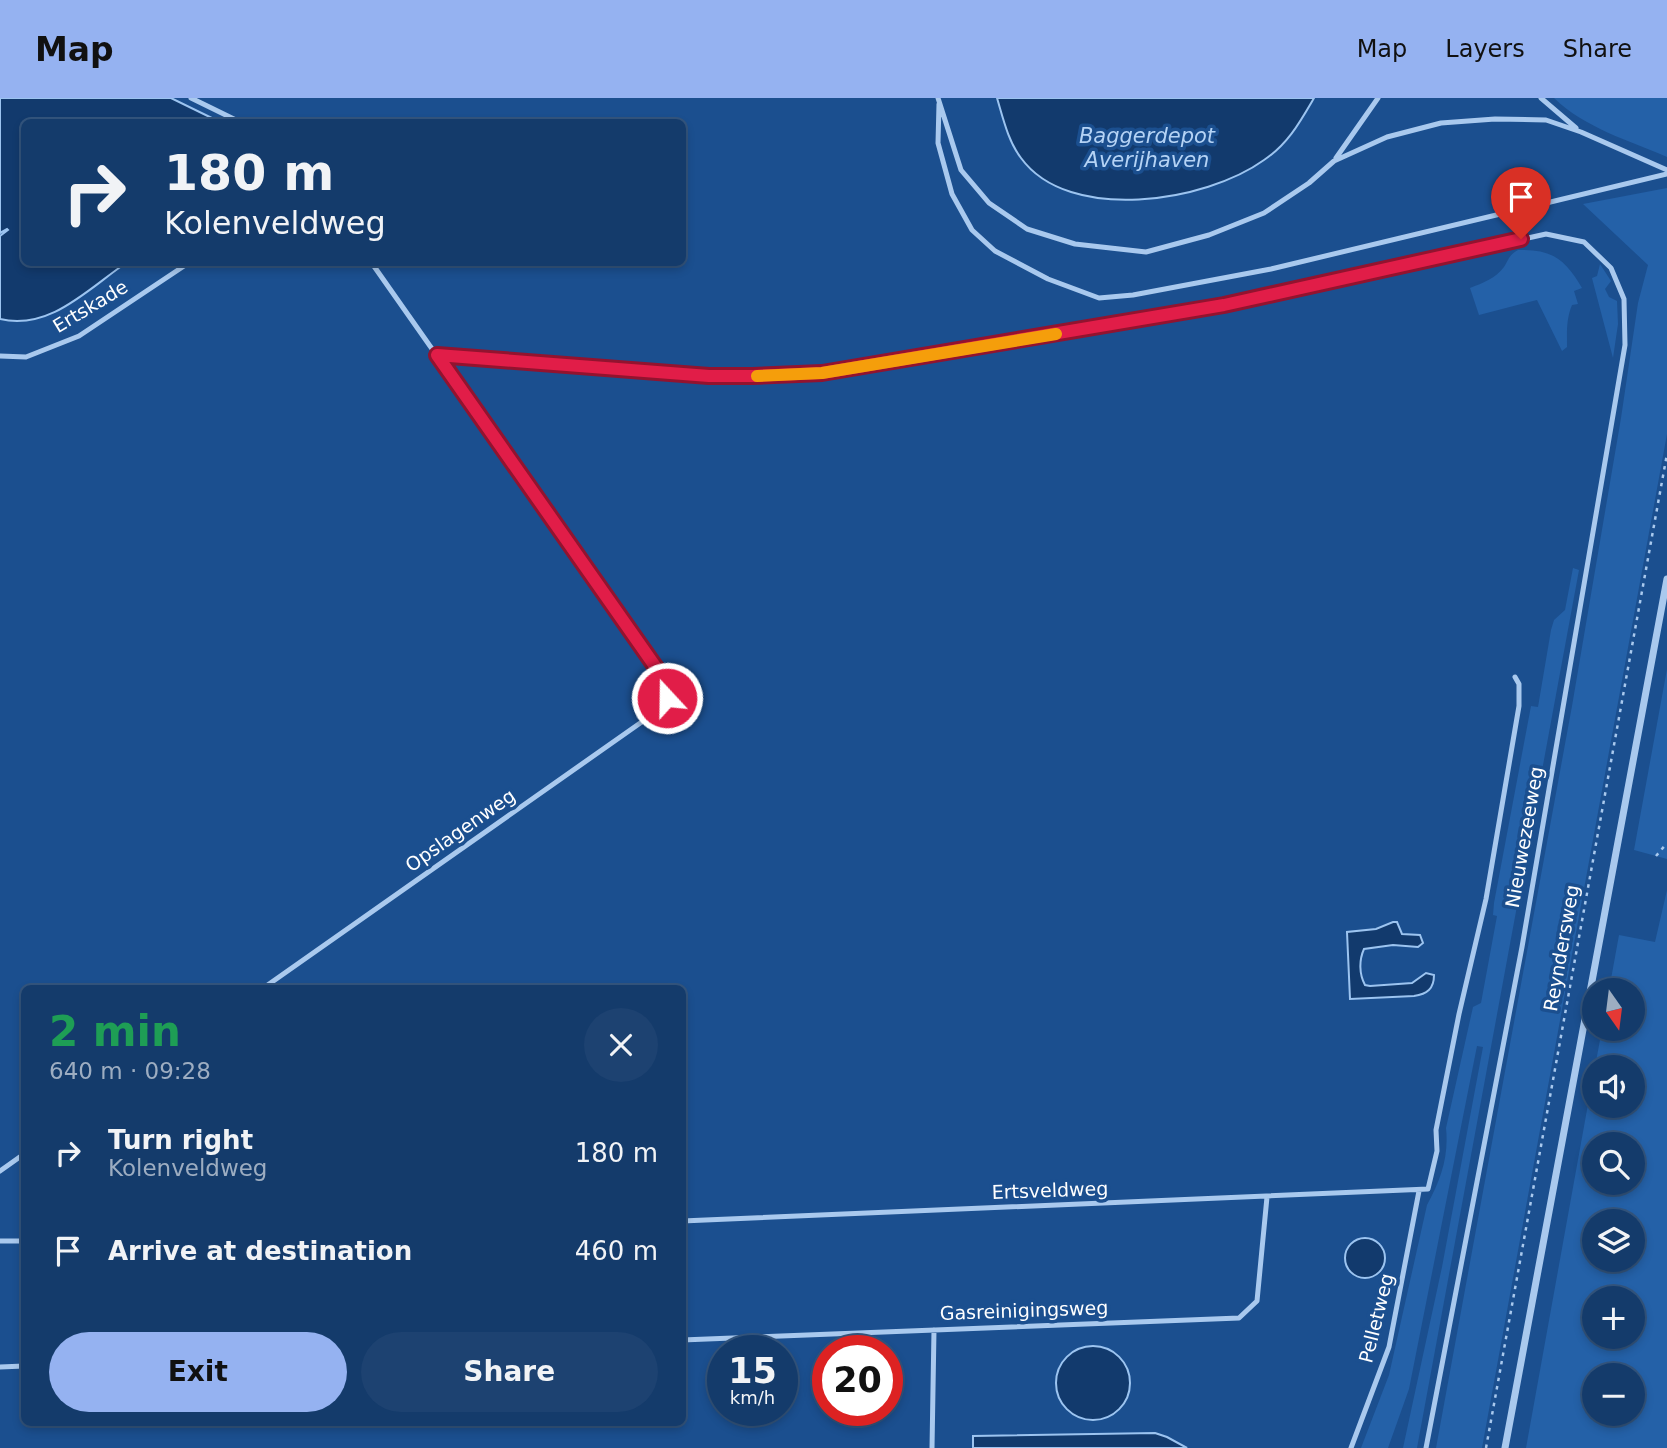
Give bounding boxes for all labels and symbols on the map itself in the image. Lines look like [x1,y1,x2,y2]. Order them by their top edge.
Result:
water label: Baggerdepot Averijhaven [1079,124,1216,172]
pin [1491,167,1551,239]
street label: Ertskade [49,275,131,337]
position arrow [630,661,704,735]
street label: Nieuwezeeweg [1501,765,1547,909]
street label: Opslagenweg [401,784,519,876]
street label: Reyndersweg [1539,883,1583,1013]
north arrow [1582,978,1645,1041]
street label: Ertsveldweg [991,1177,1109,1203]
street label: Pelletweg [1354,1271,1398,1365]
street label: Gasreinigingsweg [939,1296,1109,1324]
speed limit sign: 20 [812,1335,903,1426]

